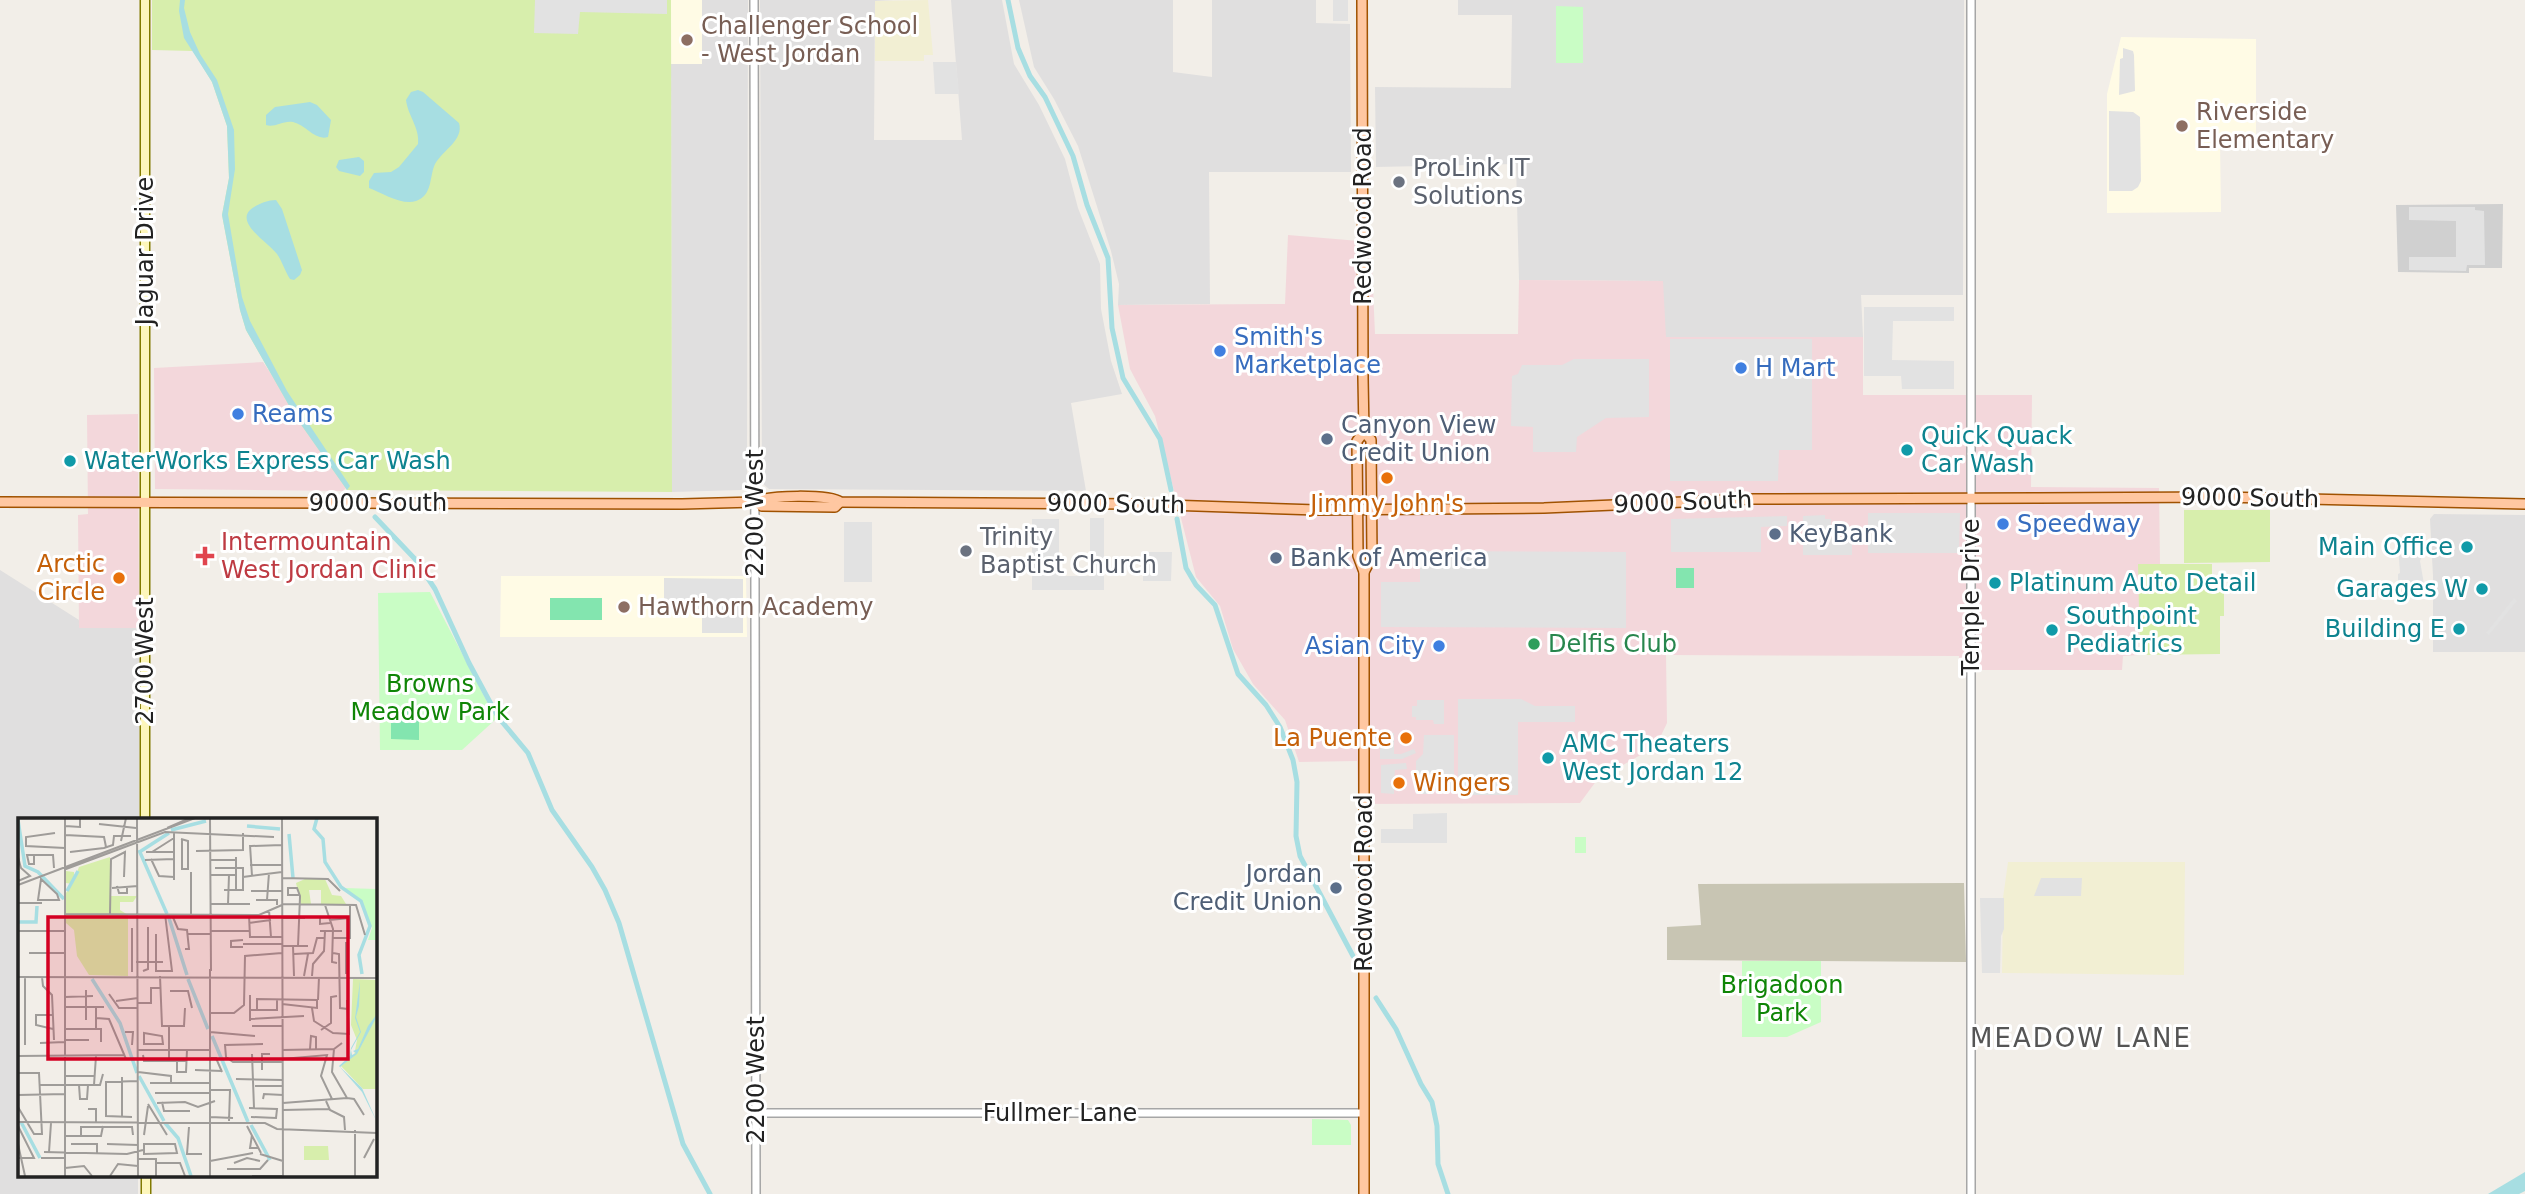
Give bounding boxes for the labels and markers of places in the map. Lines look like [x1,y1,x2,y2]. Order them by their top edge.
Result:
place label: Challenger School - West Jordan [701,12,918,68]
marker: Challenger School - West Jordan [679,32,695,48]
place label: Riverside Elementary [2196,98,2334,154]
marker: Riverside Elementary [2174,118,2190,134]
place label: ProLink IT Solutions [1413,154,1530,210]
marker: ProLink IT Solutions [1391,174,1407,190]
place label: Smith's Marketplace [1234,323,1381,379]
marker: Smith's Marketplace [1212,343,1228,359]
place label: H Mart [1755,354,1835,382]
marker: H Mart [1733,360,1749,376]
place label: Reams [252,400,333,428]
marker: Reams [230,406,246,422]
place label: Canyon View Credit Union [1341,411,1496,467]
place label: Quick Quack Car Wash [1921,422,2072,478]
marker: Canyon View Credit Union [1319,431,1335,447]
marker: Quick Quack Car Wash [1899,442,1915,458]
place label: WaterWorks Express Car Wash [84,447,451,475]
marker: WaterWorks Express Car Wash [62,453,78,469]
marker: Jimmy John's [1379,470,1395,486]
place label: Jimmy John's [1308,490,1464,518]
place label: Speedway [2017,510,2141,538]
marker: Speedway [1995,516,2011,532]
place label: KeyBank [1789,520,1893,548]
place label: Trinity Baptist Church [979,523,1157,579]
marker: KeyBank [1767,526,1783,542]
place label: Intermountain West Jordan Clinic [221,528,437,584]
place label: Main Office [2318,533,2453,561]
marker: Main Office [2459,539,2475,555]
marker: Trinity Baptist Church [958,543,974,559]
place label: Bank of America [1290,544,1488,572]
marker: Intermountain West Jordan Clinic [195,546,215,566]
place label: Arctic Circle [37,550,105,606]
marker: Bank of America [1268,550,1284,566]
place label: Platinum Auto Detail [2009,569,2256,597]
marker: Arctic Circle [111,570,127,586]
marker: Platinum Auto Detail [1987,575,2003,591]
place label: Garages W [2336,575,2468,603]
marker: Garages W [2474,581,2490,597]
place label: Hawthorn Academy [638,593,873,621]
marker: Hawthorn Academy [616,599,632,615]
place label: Southpoint Pediatrics [2066,602,2197,658]
place label: Building E [2325,615,2445,643]
marker: Building E [2451,621,2467,637]
marker: Southpoint Pediatrics [2044,622,2060,638]
place label: Delfis Club [1548,630,1677,658]
place label: Asian City [1305,632,1425,660]
marker: Delfis Club [1526,636,1542,652]
marker: Asian City [1431,638,1447,654]
place label: La Puente [1273,724,1392,752]
marker: La Puente [1398,730,1414,746]
place label: AMC Theaters West Jordan 12 [1562,730,1743,786]
marker: AMC Theaters West Jordan 12 [1540,750,1556,766]
place label: Wingers [1413,769,1510,797]
marker: Wingers [1391,775,1407,791]
place label: Jordan Credit Union [1173,860,1322,916]
marker: Jordan Credit Union [1328,880,1344,896]

